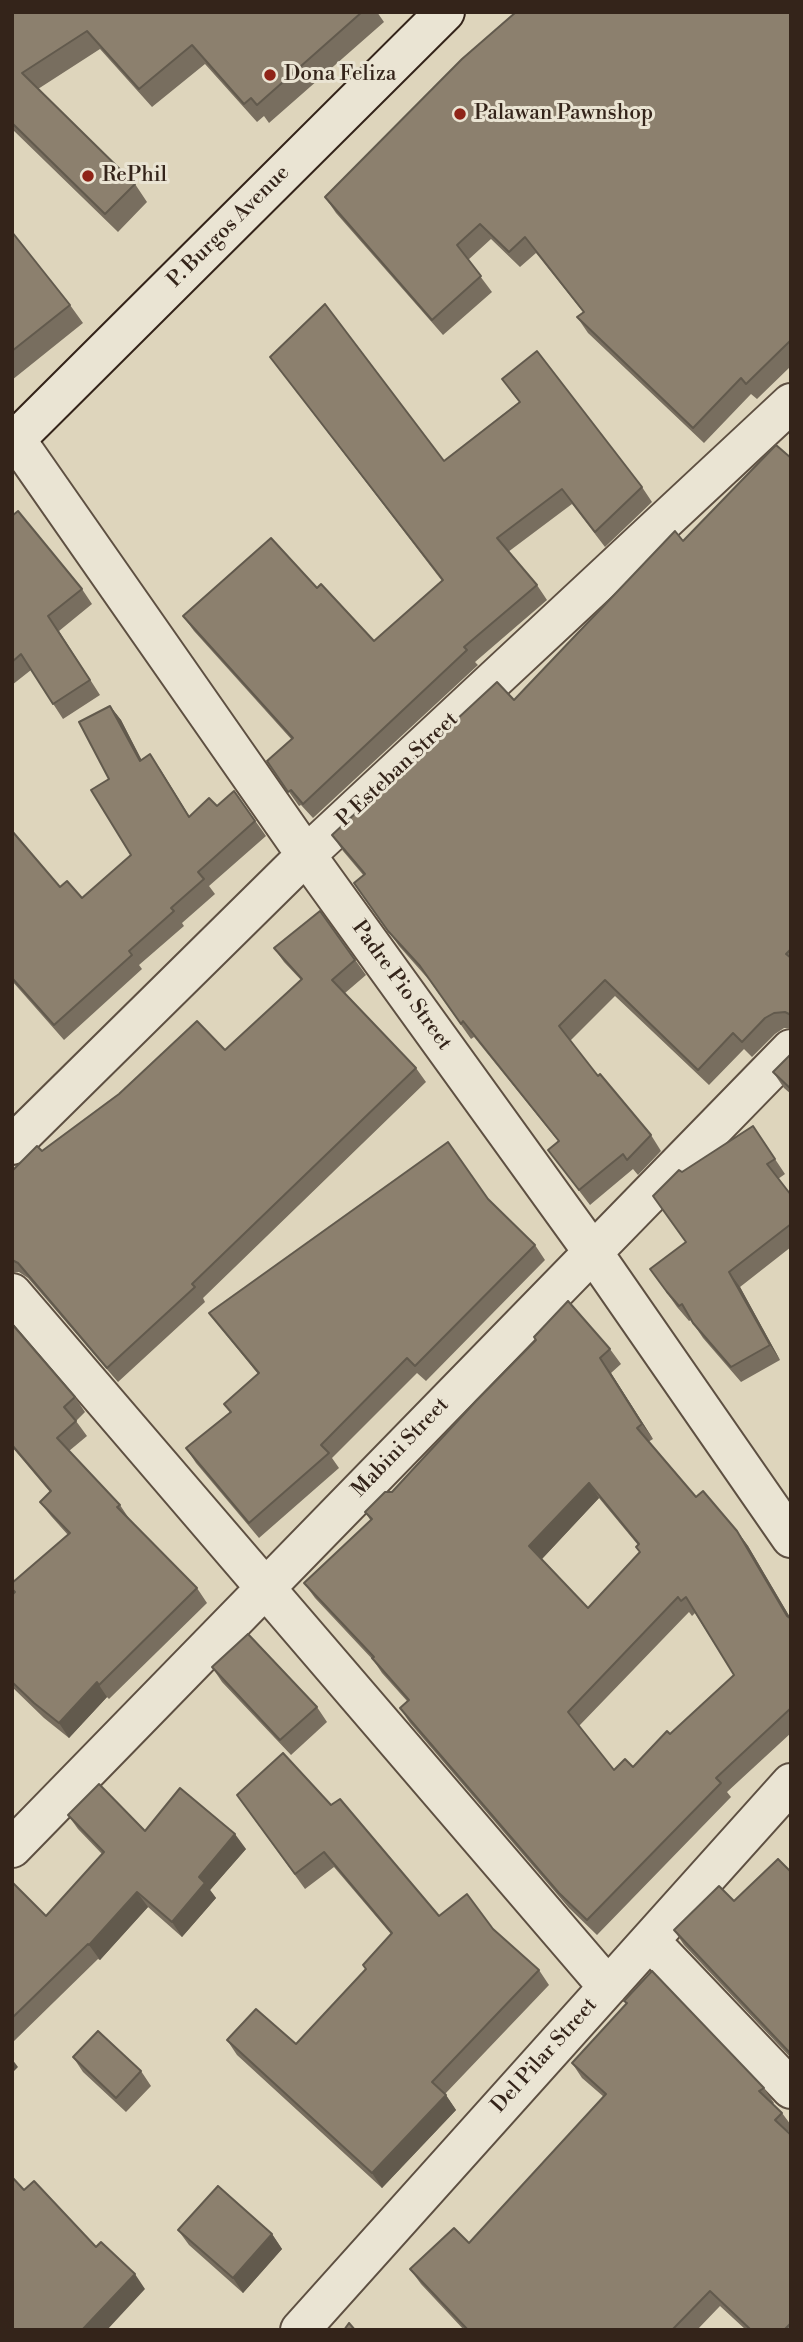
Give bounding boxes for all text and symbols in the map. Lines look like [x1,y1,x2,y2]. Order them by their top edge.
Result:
place label: Dona Feliza [284,62,396,88]
marker: Dona Feliza [262,67,278,83]
place label: Palawan Pawnshop [474,101,653,127]
marker: Palawan Pawnshop [452,106,468,122]
street label: P. Burgos Avenue [163,161,295,293]
place label: RePhil [102,163,167,189]
marker: RePhil [80,168,96,184]
street label: P Esteban Street [332,707,464,833]
street label: Padre Pio Street [346,916,456,1056]
street label: Mabini Street [347,1393,455,1503]
street label: Del Pilar Street [487,1993,603,2119]

